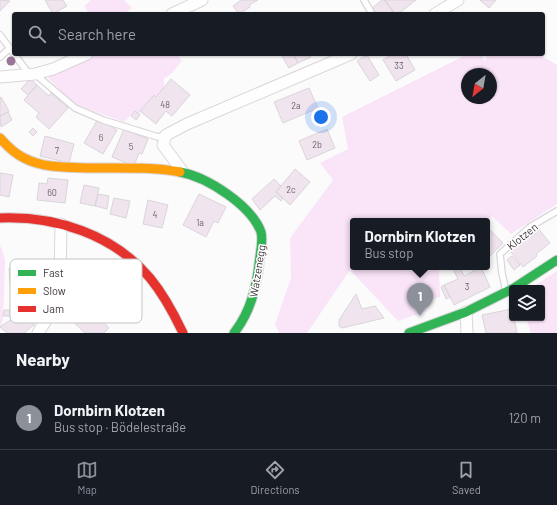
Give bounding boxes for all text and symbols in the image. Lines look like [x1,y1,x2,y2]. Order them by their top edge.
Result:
search box [12,12,545,56]
icon: search [26,23,48,45]
text: Search here [58,25,136,43]
house number: 33 [394,60,404,71]
north arrow [461,68,497,104]
house number: 48 [160,99,170,110]
house number: 2a [291,100,301,111]
your location [311,107,331,127]
house number: 6 [99,132,104,143]
house number: 2b [312,139,322,150]
house number: 5 [129,141,134,152]
house number: 7 [55,145,60,156]
house number: 2c [286,184,296,195]
house number: 60 [47,187,57,198]
house number: 4 [153,209,158,220]
house number: 1a [196,217,204,228]
popup [350,218,490,270]
street label: Klotzen [504,220,540,252]
text: Dornbirn Klotzen [364,227,476,245]
street label: Watzenegg [246,244,268,298]
text: Bus stop [364,245,413,261]
legend [10,259,142,323]
text: Fast [43,266,64,279]
house number: 3 [465,281,470,292]
pin: 1 [407,283,433,316]
text: Slow [43,284,66,297]
map controls [509,285,545,321]
button: layers [509,285,545,321]
text: Jam [43,302,64,315]
text: Nearby [16,349,70,369]
text: Dornbirn Klotzen [54,401,165,419]
text: 1 [27,410,31,426]
text: 120 m [509,410,541,426]
text: Bus stop · Bödelestraße [54,419,186,435]
tab: Map [76,459,98,496]
tab: Directions [250,459,300,496]
tab: Saved [452,459,481,496]

